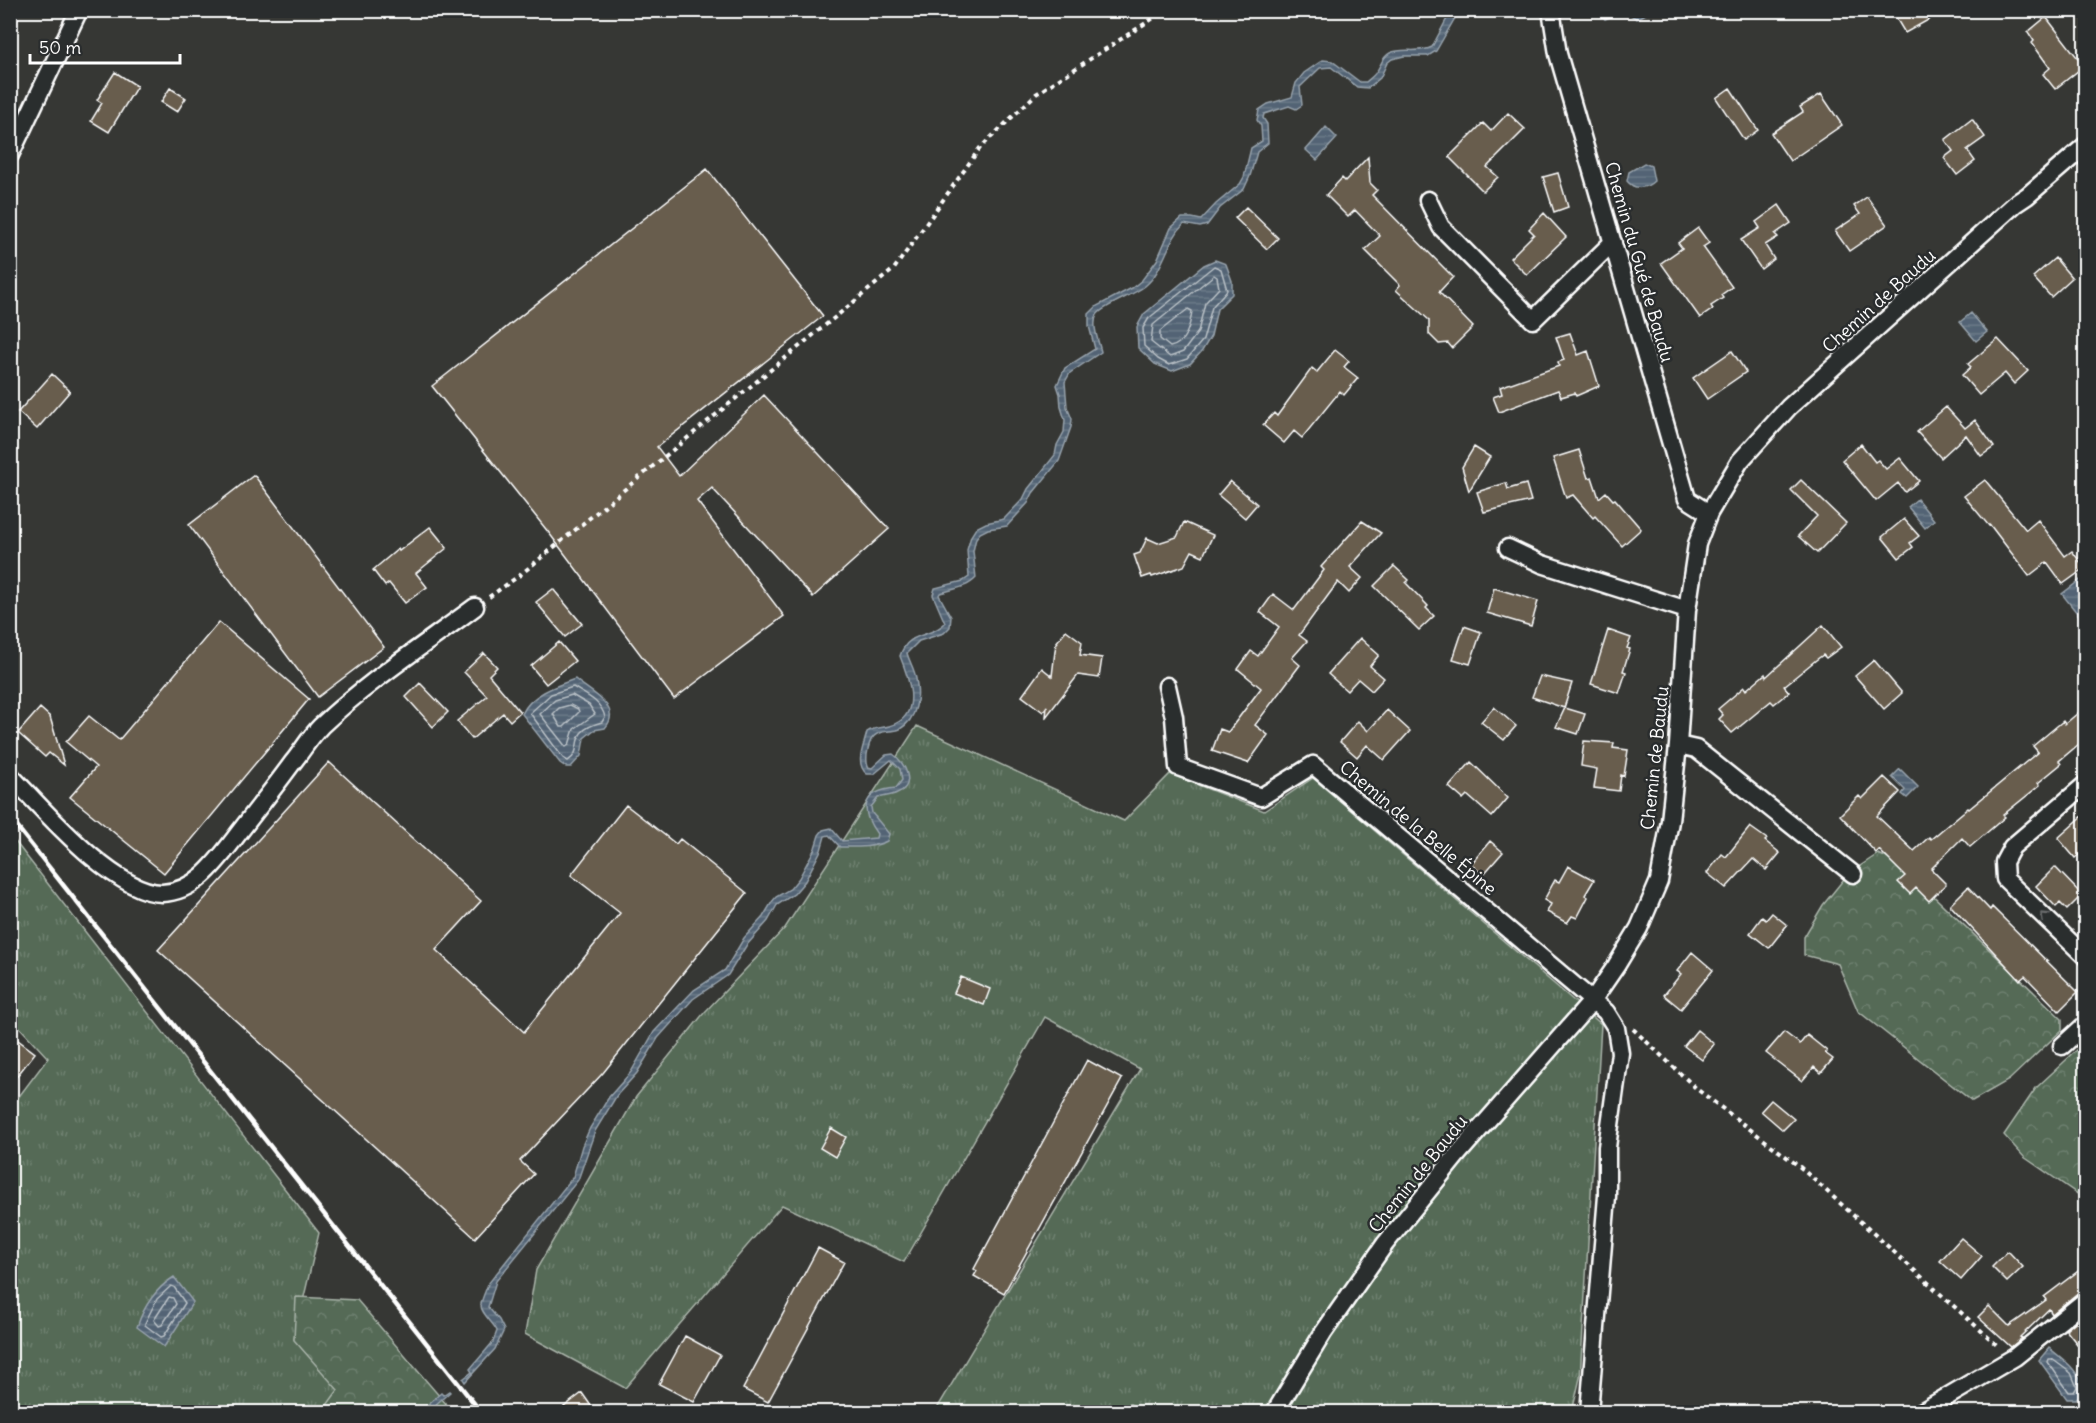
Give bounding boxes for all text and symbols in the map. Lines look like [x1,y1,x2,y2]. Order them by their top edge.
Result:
scale bar [30,27,180,65]
text: 50 m [39,36,81,59]
street label: Chemin du Gué de Baudu [1600,159,1679,365]
street label: Chemin de Baudu [1817,244,1940,358]
street label: Chemin de Baudu [1636,685,1673,831]
street label: Chemin de la Belle Épine [1335,755,1502,900]
one-way arrow [2040,913,2051,924]
street label: Chemin de Baudu [1363,1110,1472,1237]

